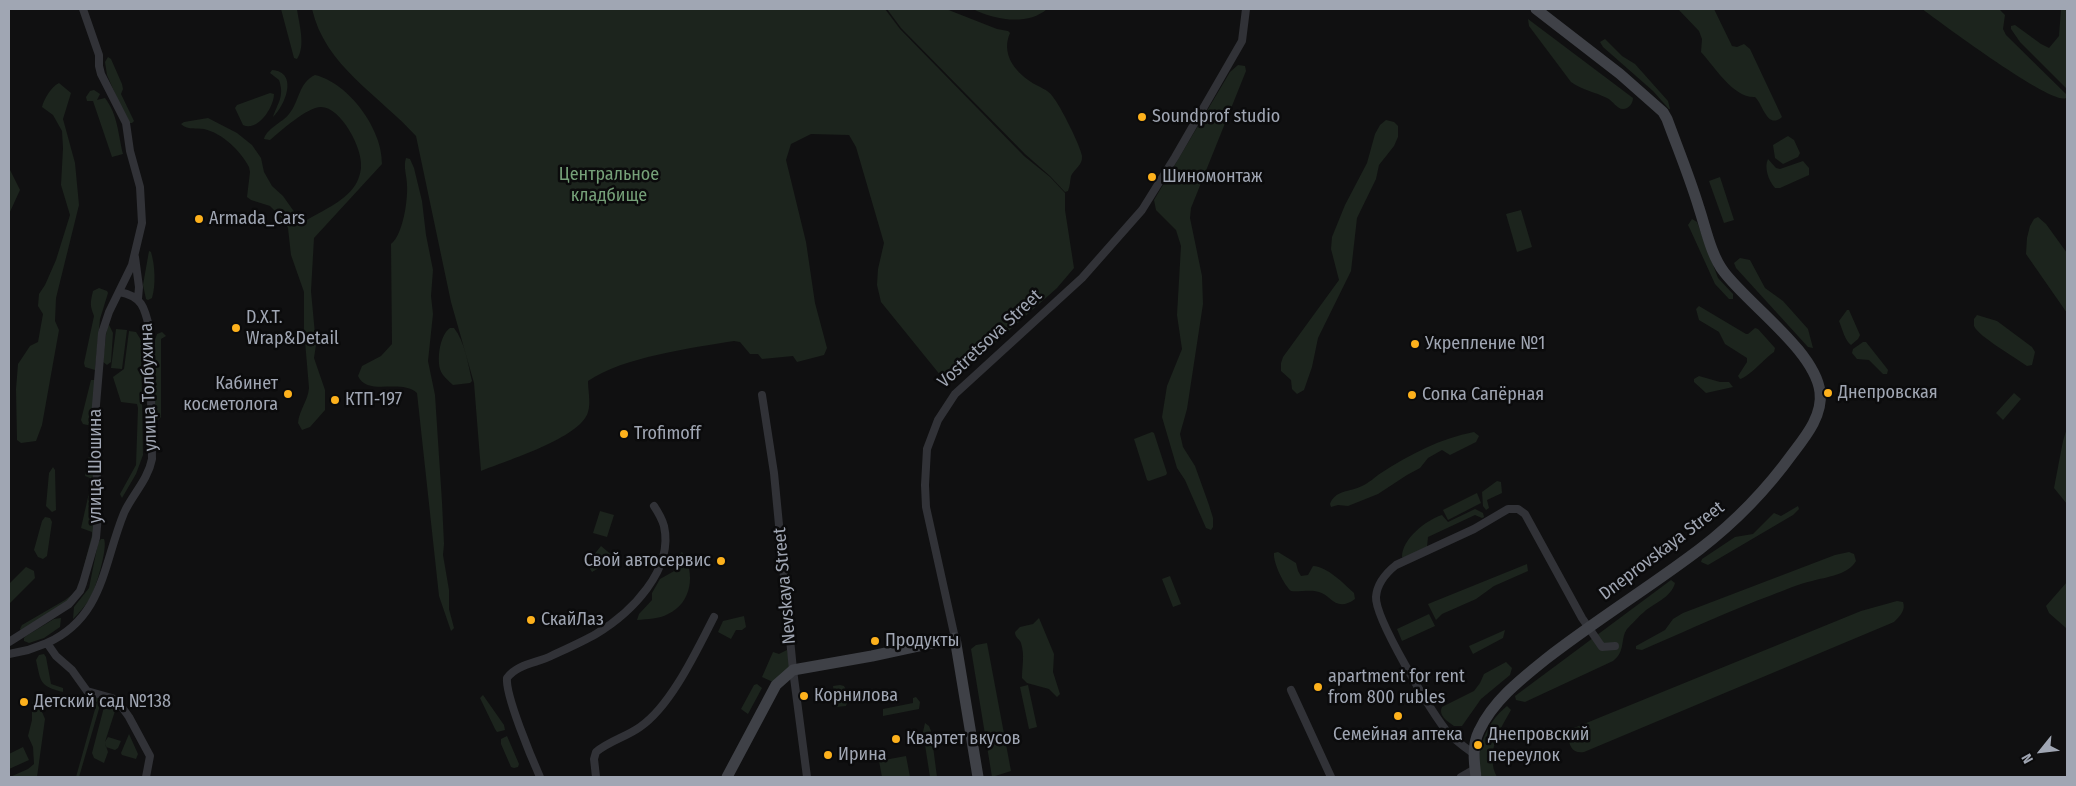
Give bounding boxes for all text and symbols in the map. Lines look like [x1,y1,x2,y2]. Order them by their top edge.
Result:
place label: Soundprof studio [1152,106,1280,128]
marker: Soundprof studio [1136,111,1148,123]
park label: Центральное кладбище [559,164,659,206]
place label: Шиномонтаж [1162,166,1263,188]
marker: Шиномонтаж [1146,171,1158,183]
place label: Armada_Cars [209,208,305,230]
marker: Armada_Cars [193,213,205,225]
street label: Vostretsova Street [933,285,1047,393]
place label: D.X.T. Wrap&Detail [246,307,339,350]
street label: улица Толбухина [136,322,162,452]
marker: D.X.T. Wrap&Detail [230,322,242,334]
place label: Укрепление №1 [1425,333,1545,355]
marker: Укрепление №1 [1409,338,1421,350]
place label: Кабинет косметолога [183,373,278,416]
place label: Днепровская [1838,382,1938,404]
place label: Сопка Сапёрная [1422,384,1544,406]
marker: Днепровская [1822,387,1834,399]
marker: Кабинет косметолога [282,388,294,400]
place label: КТП-197 [345,389,402,411]
marker: Сопка Сапёрная [1406,389,1418,401]
marker: КТП-197 [329,394,341,406]
street label: улица Шошина [85,409,107,523]
place label: Trofimoff [634,423,701,445]
marker: Trofimoff [618,428,630,440]
street label: Dneprovskaya Street [1595,497,1729,605]
street label: Nevskaya Street [769,527,801,645]
place label: Свой автосервис [584,550,711,572]
marker: Свой автосервис [715,555,727,567]
place label: СкайЛаз [541,609,604,631]
marker: СкайЛаз [525,614,537,626]
place label: Продукты [885,630,960,652]
marker: Продукты [869,635,881,647]
place label: apartment for rent from 800 rubles [1328,666,1465,709]
marker: apartment for rent from 800 rubles [1312,681,1324,693]
place label: Корнилова [814,685,898,707]
marker: Корнилова [798,690,810,702]
place label: Детский сад №138 [34,691,171,713]
marker: Детский сад №138 [18,696,30,708]
marker: Семейная аптека [1392,710,1404,722]
place label: Семейная аптека [1333,724,1463,746]
place label: Днепровский переулок [1488,724,1590,766]
north arrow [2016,726,2066,776]
place label: Квартет вкусов [906,728,1021,750]
marker: Квартет вкусов [890,733,902,745]
marker: Днепровский переулок [1472,739,1484,751]
place label: Ирина [838,744,887,766]
marker: Ирина [822,749,834,761]
text: N [2018,751,2037,766]

